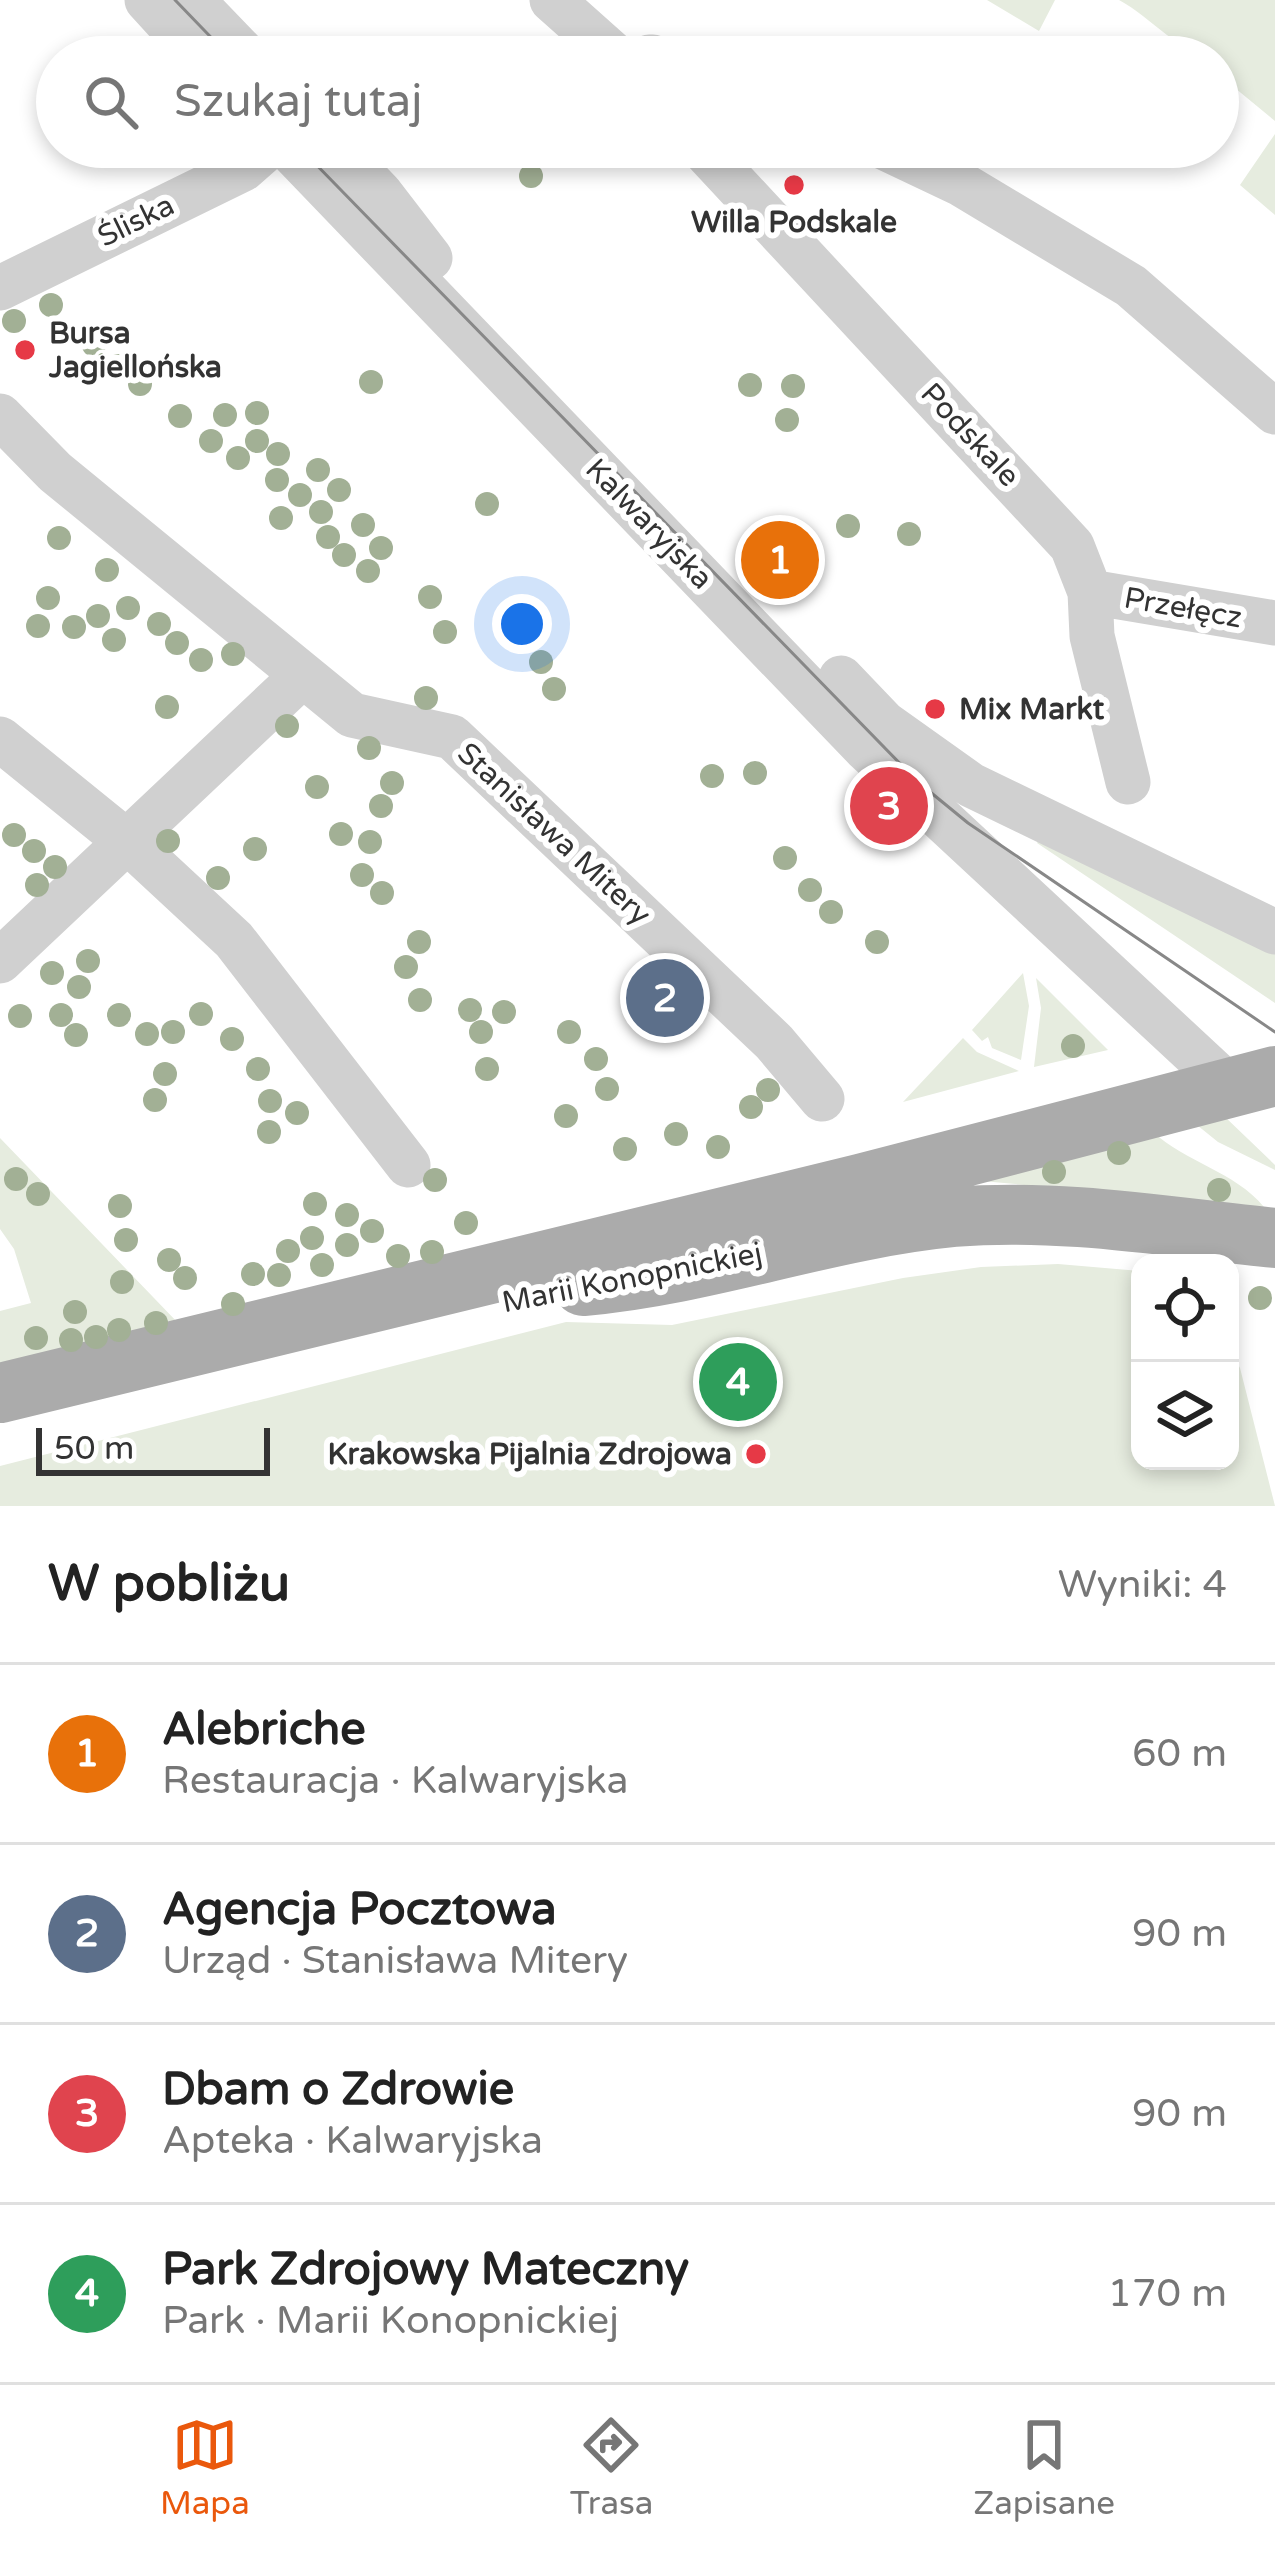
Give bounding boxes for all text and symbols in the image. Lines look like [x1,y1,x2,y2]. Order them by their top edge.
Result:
search box [36,36,1239,168]
icon: search [78,69,144,135]
text: Szukaj tutaj [174,75,423,129]
marker: Willa Podskale [781,172,807,198]
street label: Śliska [92,187,180,255]
place label: Willa Podskale [691,204,897,241]
place label: Bursa Jagiellońska [48,315,222,386]
marker: Bursa Jagiellońska [12,337,38,363]
street label: Podskale [913,375,1027,495]
street label: Kalwaryjska [578,451,720,597]
pin: 1 [741,515,819,605]
street label: Przełęcz [1121,579,1245,637]
your location [492,594,552,654]
place label: Mix Markt [959,691,1105,728]
marker: Mix Markt [922,696,948,722]
street label: Stanisława Mitery [450,735,658,933]
pin: 3 [850,761,928,851]
pin: 2 [626,953,704,1043]
street label: Marii Konopnickiej [499,1235,765,1321]
map controls [1131,1254,1239,1470]
button: locate [1131,1254,1239,1362]
pin: 4 [699,1337,777,1427]
button: layers [1131,1362,1239,1470]
scale bar [36,1422,270,1475]
text: 50 m [54,1429,134,1468]
place label: Krakowska Pijalnia Zdrojowa [327,1436,732,1473]
marker: Krakowska Pijalnia Zdrojowa [743,1441,769,1467]
text: W pobliżu [48,1553,290,1615]
text: Wyniki: 4 [1058,1561,1227,1608]
text: Alebriche [162,1703,366,1757]
text: 1 [75,1730,99,1777]
text: 60 m [1132,1730,1227,1777]
text: Restauracja · Kalwaryjska [162,1757,628,1804]
text: Agencja Pocztowa [162,1883,557,1937]
text: 2 [75,1910,99,1957]
text: 90 m [1132,1910,1227,1957]
text: Urząd · Stanisława Mitery [162,1937,628,1984]
text: Dbam o Zdrowie [162,2063,514,2117]
text: 3 [75,2090,99,2137]
text: 90 m [1132,2090,1227,2137]
text: Apteka · Kalwaryjska [162,2117,543,2164]
text: Park Zdrojowy Mateczny [162,2243,689,2297]
text: 4 [75,2270,99,2317]
text: 170 m [1108,2270,1227,2317]
text: Park · Marii Konopnickiej [162,2297,619,2344]
tab: Mapa [160,2412,250,2523]
tab: Trasa [570,2412,653,2523]
tab: Zapisane [973,2412,1115,2523]

